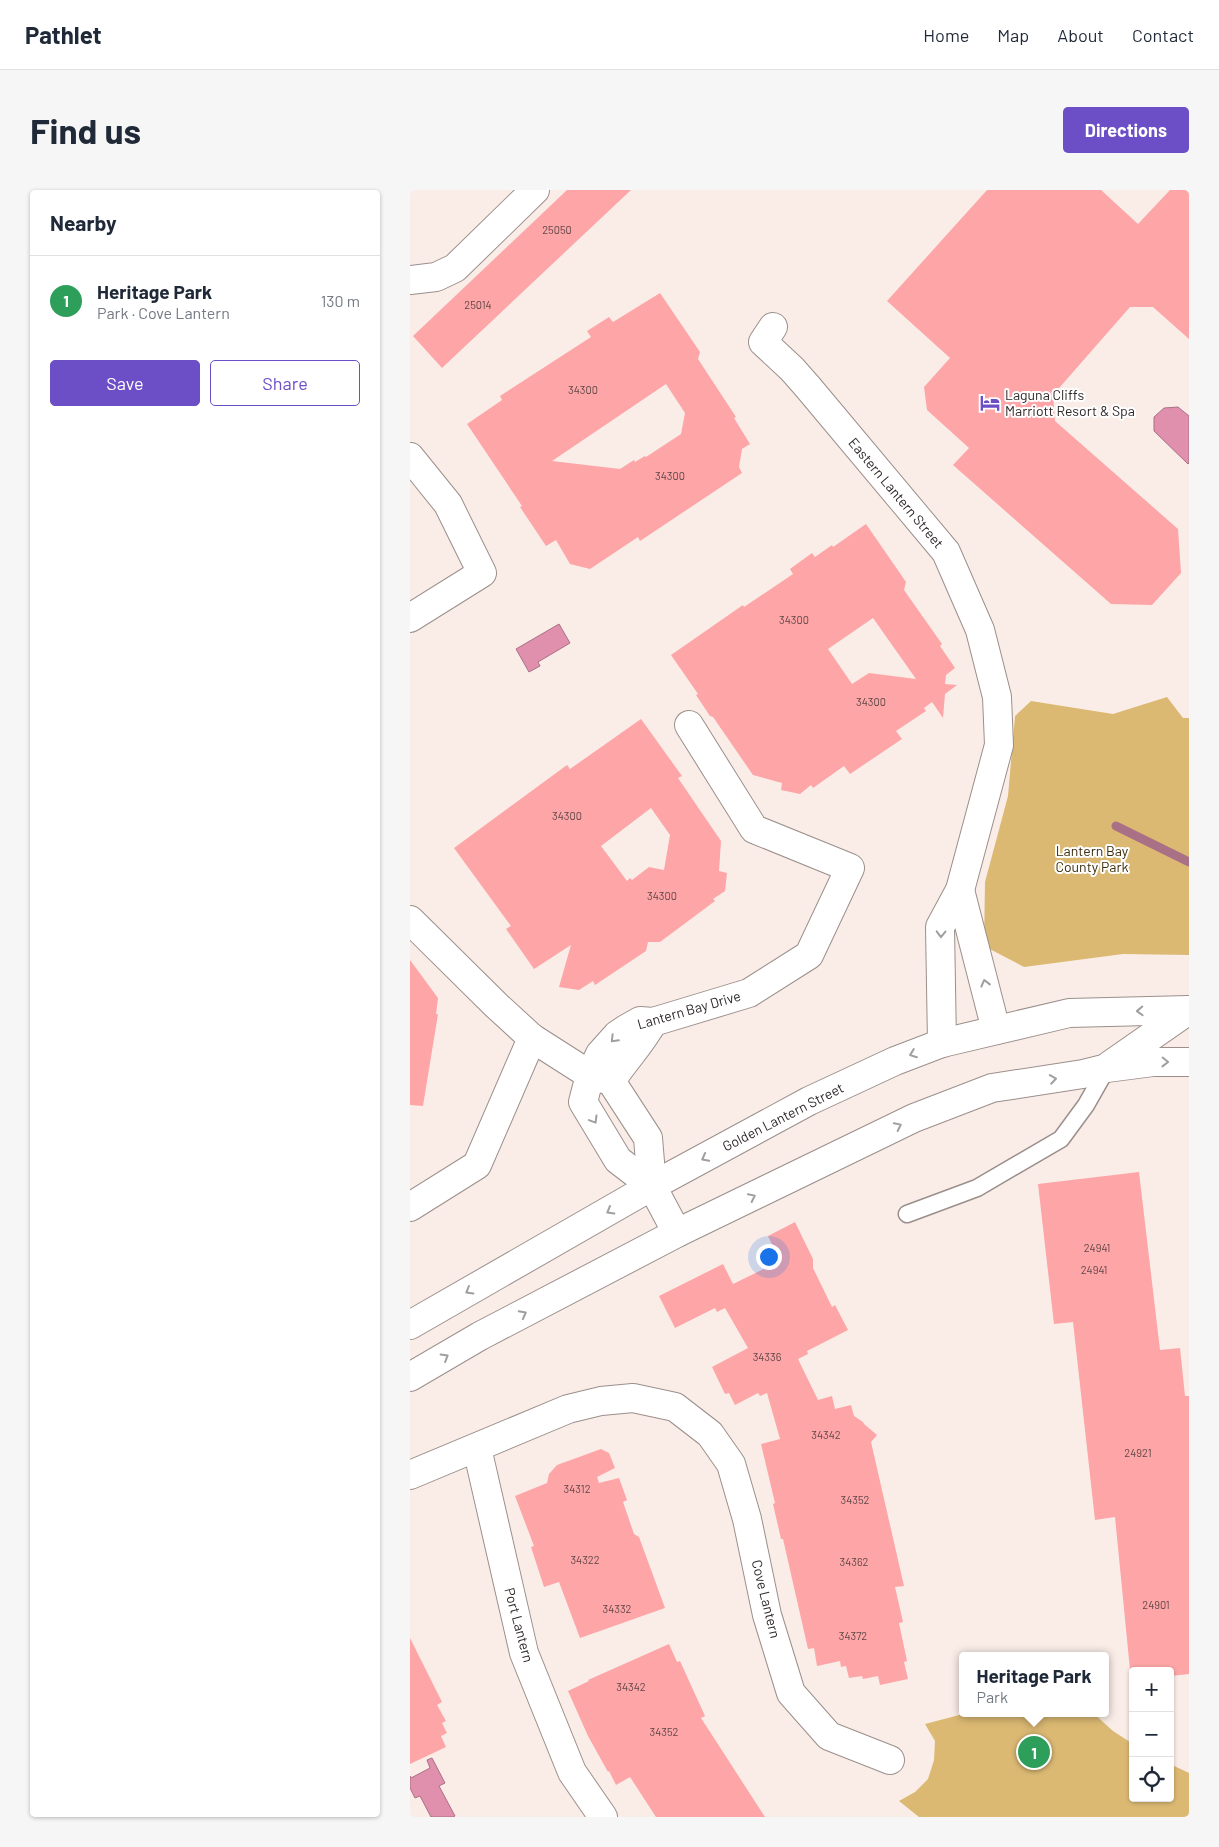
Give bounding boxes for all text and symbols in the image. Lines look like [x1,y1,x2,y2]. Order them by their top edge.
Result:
text: Pathlet [25,20,102,49]
text: Home [923,24,969,46]
text: Map [997,24,1029,46]
text: About [1057,24,1104,46]
text: Contact [1132,24,1194,46]
button: Directions [1063,107,1189,153]
text: Find us [30,109,141,151]
text: Nearby [50,210,116,235]
house number: 25050 [542,223,572,236]
text: Heritage Park [97,280,212,303]
text: 1 [63,291,69,310]
text: 130 m [321,291,360,310]
house number: 25014 [464,298,492,311]
text: Park · Cove Lantern [97,303,230,322]
button: Save [50,360,200,406]
button: Share [210,360,360,406]
house number: 34300 [568,383,598,396]
place label: Laguna Cliffs Marriott Resort & Spa [1005,386,1135,419]
hotel icon: Laguna Cliffs Marriott Resort & Spa [979,392,1001,414]
street label: Eastern Lantern Street [845,434,948,551]
house number: 34300 [655,469,685,482]
house number: 34300 [779,613,809,626]
house number: 34300 [856,695,886,708]
house number: 34300 [552,809,582,822]
park label: Lantern Bay County Park [1055,842,1129,875]
house number: 34300 [647,889,677,902]
one-way arrow [936,931,946,939]
one-way arrow [980,978,991,987]
street label: Lantern Bay Drive [635,987,742,1032]
one-way arrow [1136,1006,1144,1016]
one-way arrow [611,1033,620,1042]
one-way arrow [910,1048,918,1058]
one-way arrow [1162,1057,1169,1067]
one-way arrow [1049,1074,1057,1084]
street label: Golden Lantern Street [719,1079,846,1154]
one-way arrow [587,1114,597,1123]
one-way arrow [893,1122,902,1132]
one-way arrow [702,1152,711,1162]
one-way arrow [747,1192,756,1203]
one-way arrow [607,1204,616,1214]
house number: 24941 [1084,1241,1110,1254]
your location [756,1244,782,1270]
house number: 24941 [1081,1263,1107,1276]
one-way arrow [466,1285,475,1295]
one-way arrow [518,1310,527,1320]
house number: 34336 [753,1350,782,1363]
one-way arrow [439,1353,448,1363]
house number: 34342 [811,1428,841,1441]
house number: 24921 [1124,1446,1152,1459]
house number: 34312 [563,1482,591,1495]
house number: 34352 [841,1493,870,1506]
house number: 34322 [570,1553,600,1566]
house number: 34362 [840,1555,869,1568]
street label: Cove Lantern [749,1558,784,1640]
street label: Port Lantern [501,1586,538,1664]
house number: 24901 [1142,1598,1170,1611]
house number: 34332 [603,1602,632,1615]
house number: 34372 [839,1629,867,1642]
popup [959,1652,1109,1717]
text: Heritage Park [976,1664,1092,1687]
map controls [1129,1667,1174,1802]
button: + [1129,1667,1174,1712]
house number: 34342 [616,1680,646,1693]
text: Park [976,1687,1008,1706]
button: − [1129,1712,1174,1757]
house number: 34352 [650,1725,679,1738]
pin: 1 [1018,1733,1050,1771]
button: locate [1129,1757,1174,1802]

